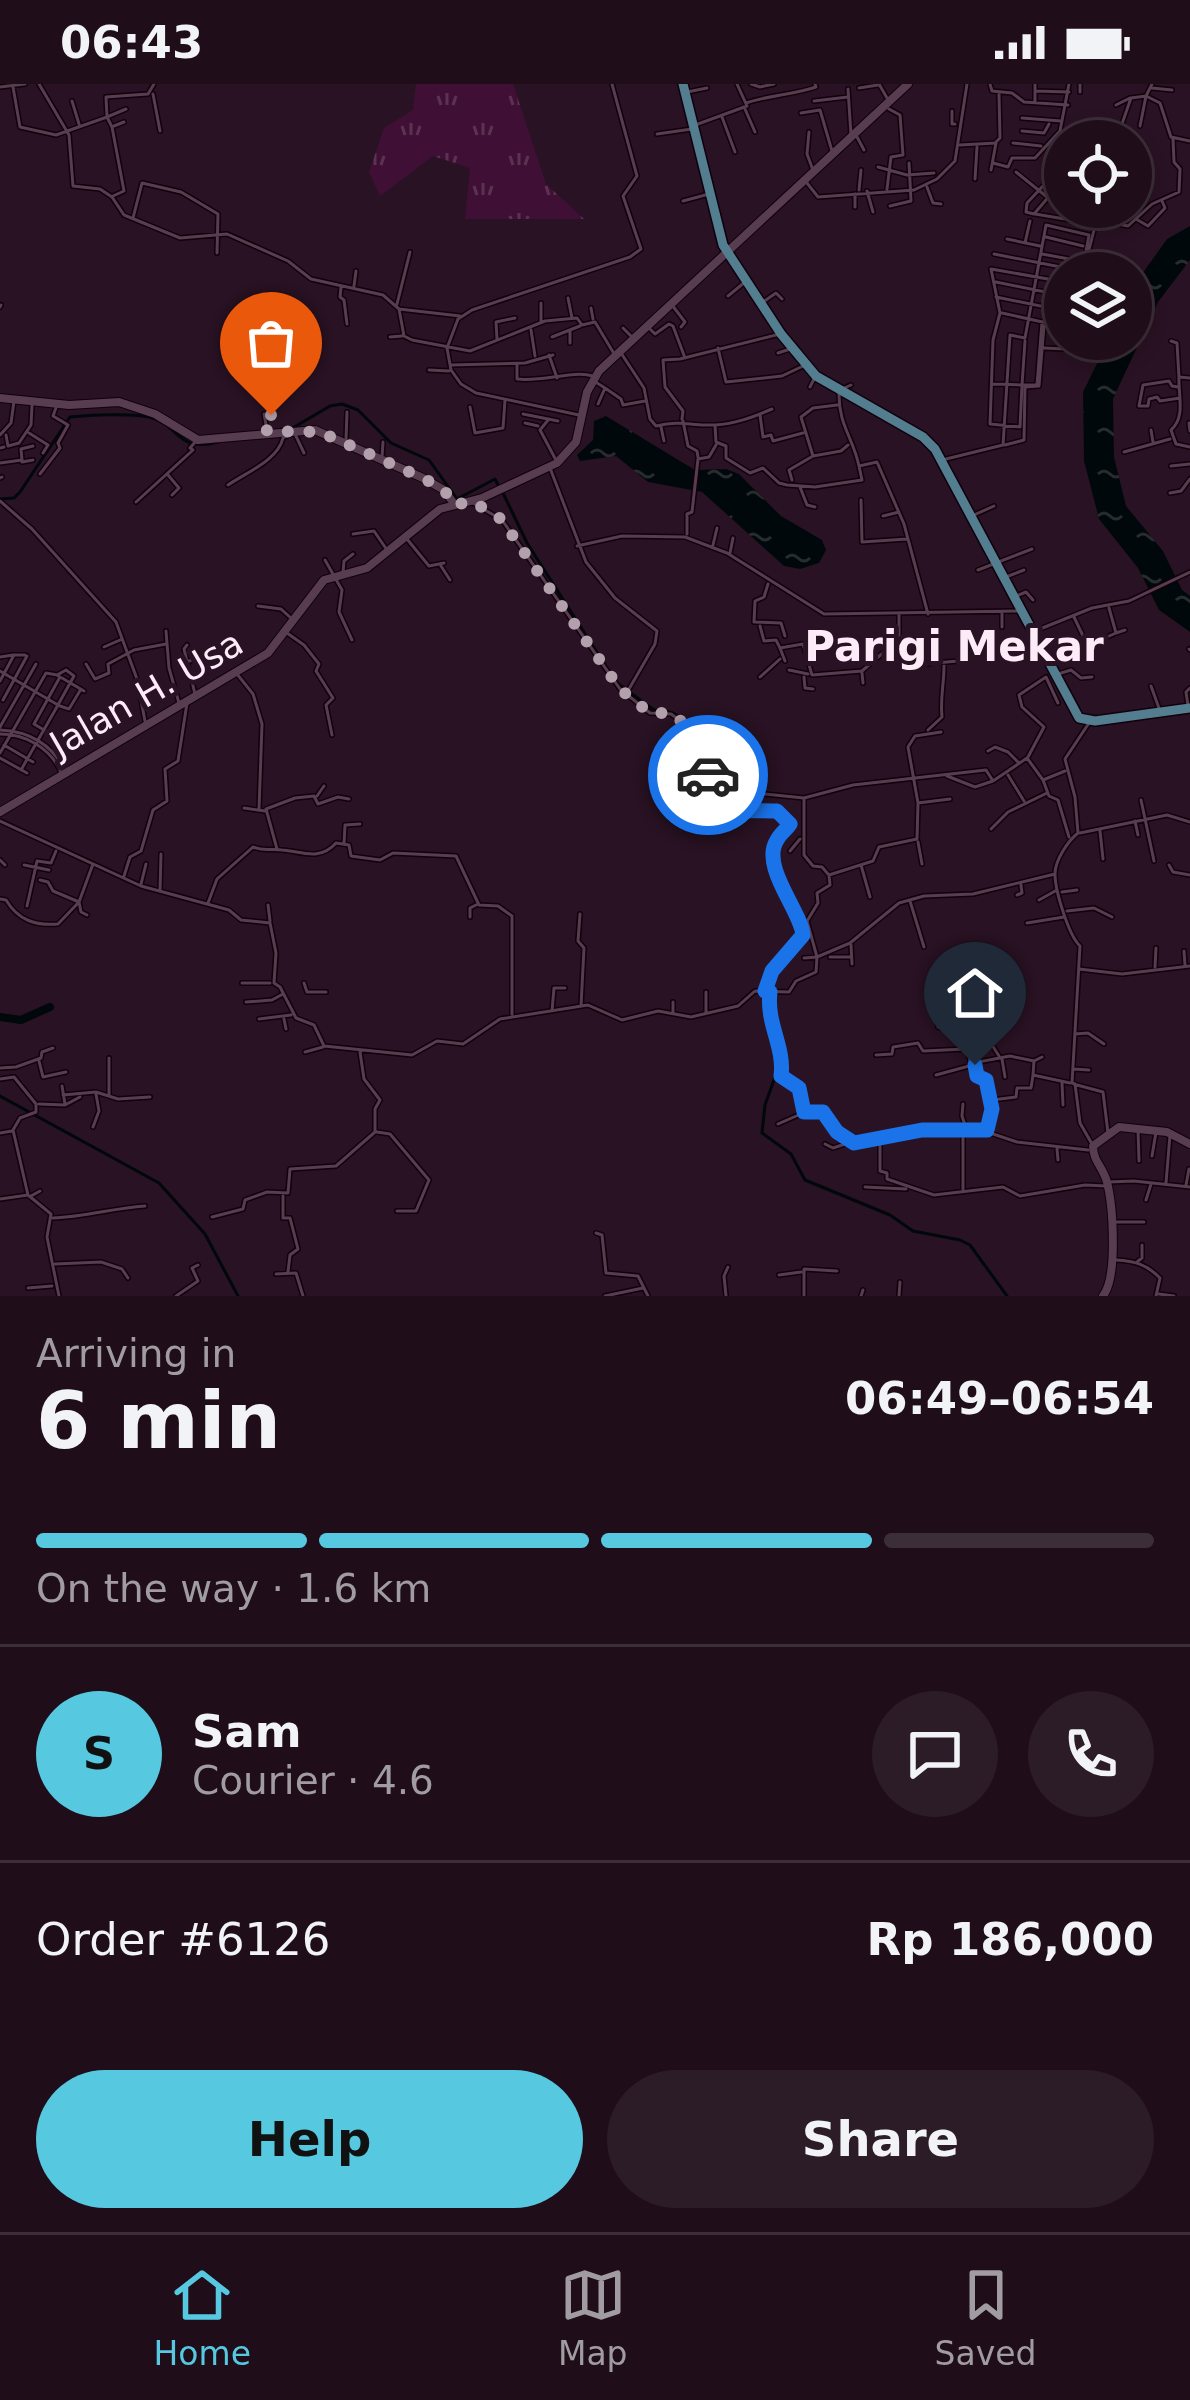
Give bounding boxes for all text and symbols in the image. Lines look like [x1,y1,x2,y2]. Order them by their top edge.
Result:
text: 06:43 [60,16,203,69]
map controls [1044,120,1152,360]
button: locate [1044,120,1152,228]
button: layers [1044,252,1152,360]
pin [220,292,322,415]
icon: bag [238,310,304,376]
street label: Jalan H. Usa [41,622,250,766]
district label: Parigi Mekar [804,622,1104,671]
courier [648,715,768,835]
icon: car [675,742,741,808]
pin [924,942,1026,1065]
icon: home [942,960,1008,1026]
text: Arriving in [36,1331,236,1376]
text: 06:49–06:54 [845,1372,1154,1425]
text: 6 min [36,1376,281,1466]
text: On the way · 1.6 km [36,1566,431,1611]
button: chat [872,1691,998,1817]
button: phone [1028,1691,1154,1817]
text: Sam [192,1705,302,1758]
text: S [83,1727,115,1780]
text: Courier · 4.6 [192,1758,434,1803]
text: Order #6126 [36,1913,330,1966]
text: Rp 186,000 [867,1913,1154,1966]
button: Help [36,2070,583,2208]
button: Share [607,2070,1154,2208]
tab: Home [153,2262,251,2373]
tab: Map [558,2262,628,2373]
tab: Saved [935,2262,1036,2373]

